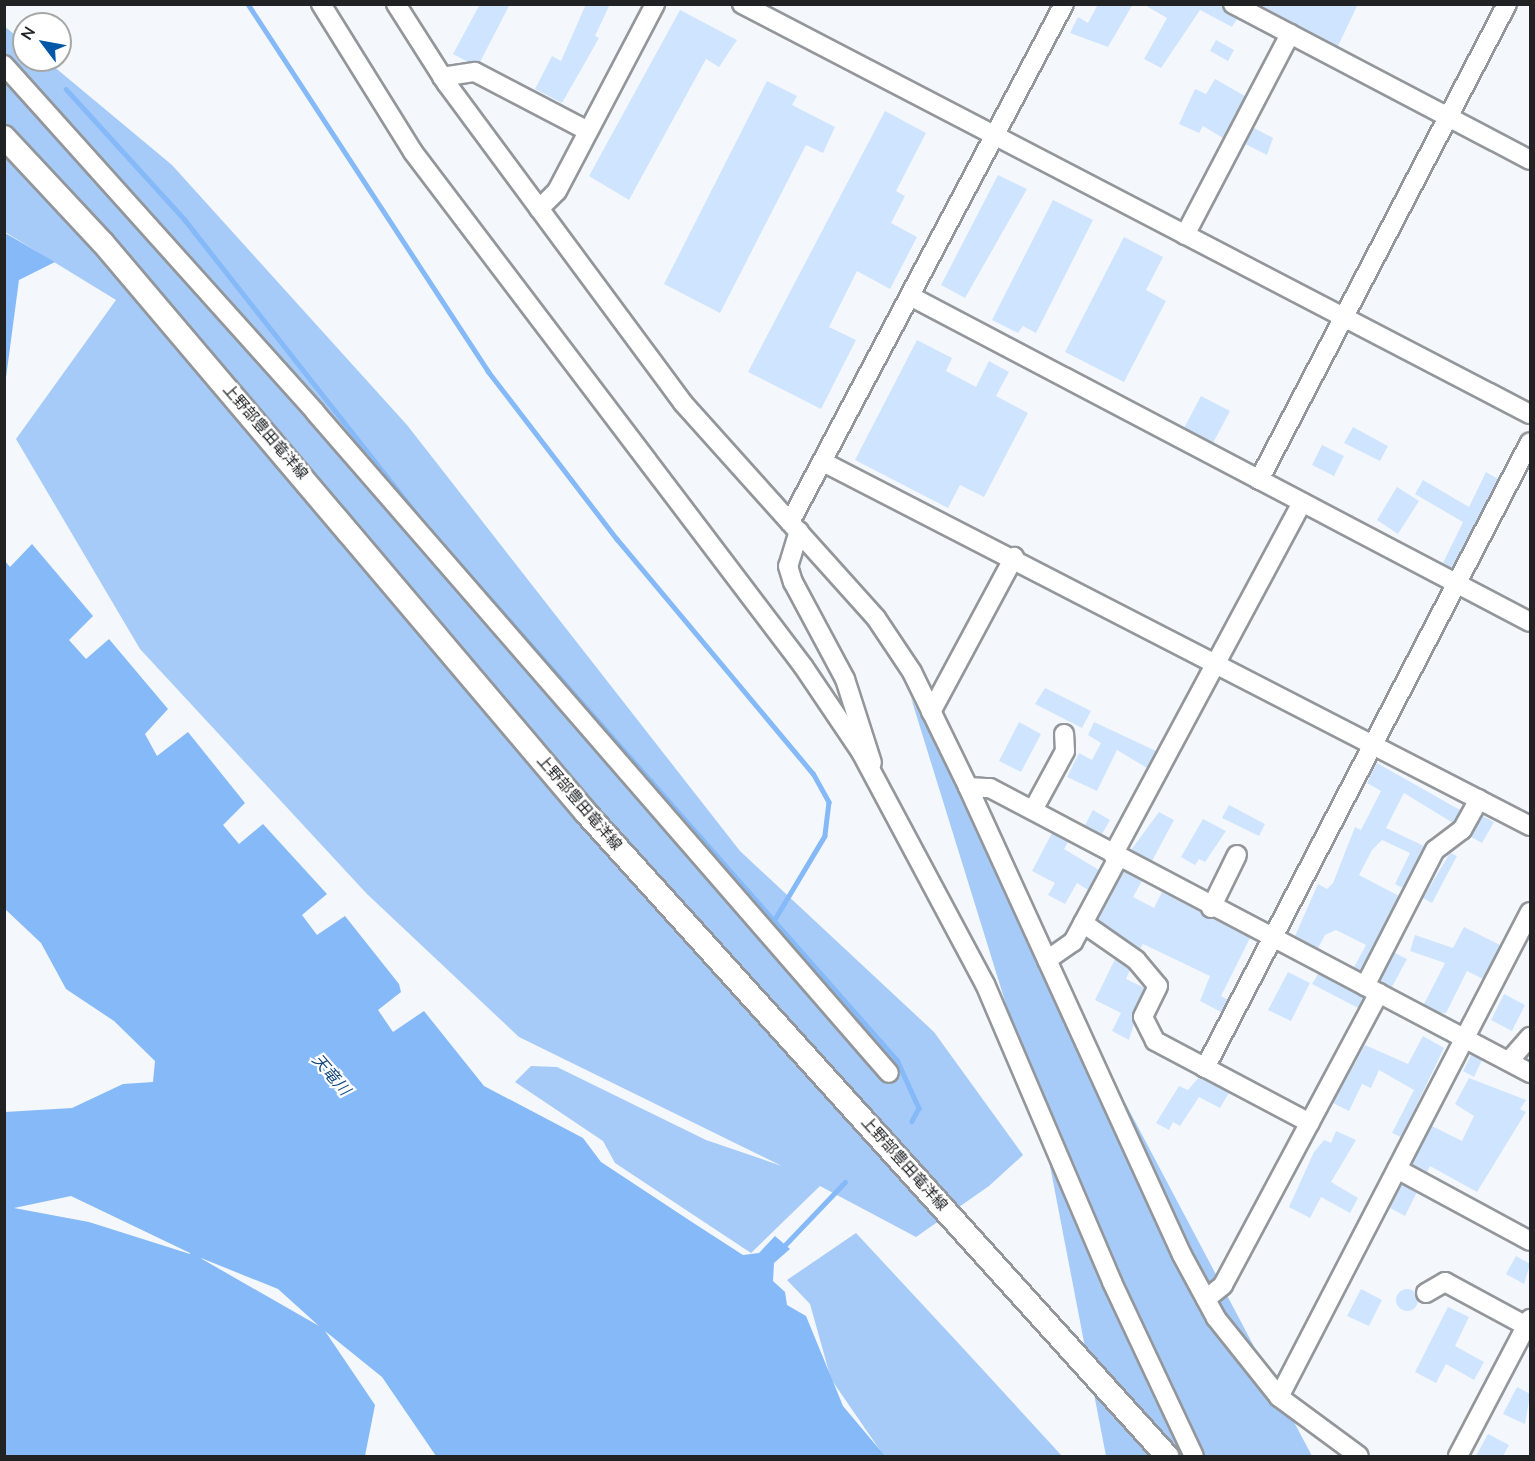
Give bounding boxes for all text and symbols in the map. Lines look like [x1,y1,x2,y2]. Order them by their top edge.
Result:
north arrow [12,12,72,72]
text: N [16,23,41,44]
street label: 上野部豊田竜洋線 [219,381,311,483]
street label: 上野部豊田竜洋線 [533,752,625,854]
water label: 天竜川 [308,1051,354,1099]
street label: 上野部豊田竜洋線 [857,1113,951,1215]

